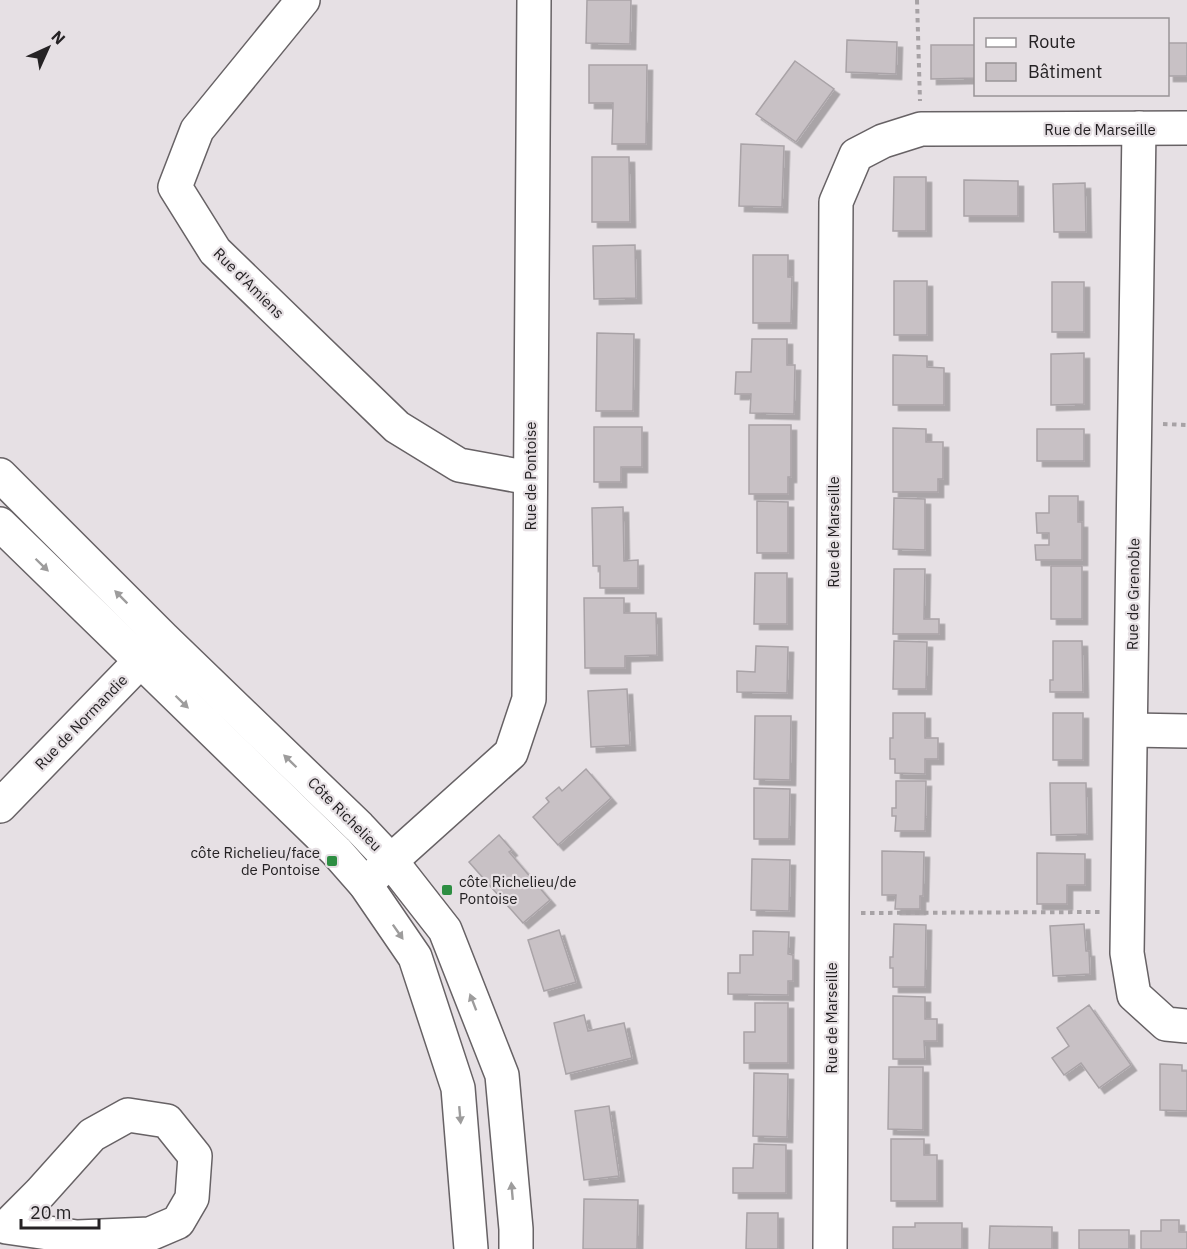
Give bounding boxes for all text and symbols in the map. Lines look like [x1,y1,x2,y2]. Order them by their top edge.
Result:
north arrow [18,18,78,78]
legend [974,18,1169,96]
text: N [47,26,70,49]
text: Route [1028,30,1076,53]
text: Bâtiment [1028,60,1102,83]
street label: Rue de Marseille [1044,120,1156,139]
street label: Rue d'Amiens [210,244,288,322]
street label: Rue de Pontoise [521,422,540,530]
street label: Rue de Marseille [824,476,843,588]
street label: Rue de Grenoble [1123,538,1143,650]
one-way arrow [34,558,48,572]
one-way arrow [115,590,129,604]
street label: Rue de Normandie [31,670,131,774]
one-way arrow [175,695,190,709]
one-way arrow [283,754,297,768]
street label: Côte Richelieu [304,773,386,855]
place label: côte Richelieu/face de Pontoise [191,843,320,879]
marker: côte Richelieu/face de Pontoise [325,854,339,868]
place label: côte Richelieu/de Pontoise [459,872,577,908]
marker: côte Richelieu/de Pontoise [440,883,454,897]
one-way arrow [392,924,404,940]
street label: Rue de Marseille [822,962,841,1074]
one-way arrow [468,992,478,1010]
one-way arrow [455,1106,465,1125]
one-way arrow [507,1181,517,1200]
scale bar [21,1192,99,1230]
text: 20 m [30,1201,72,1224]

